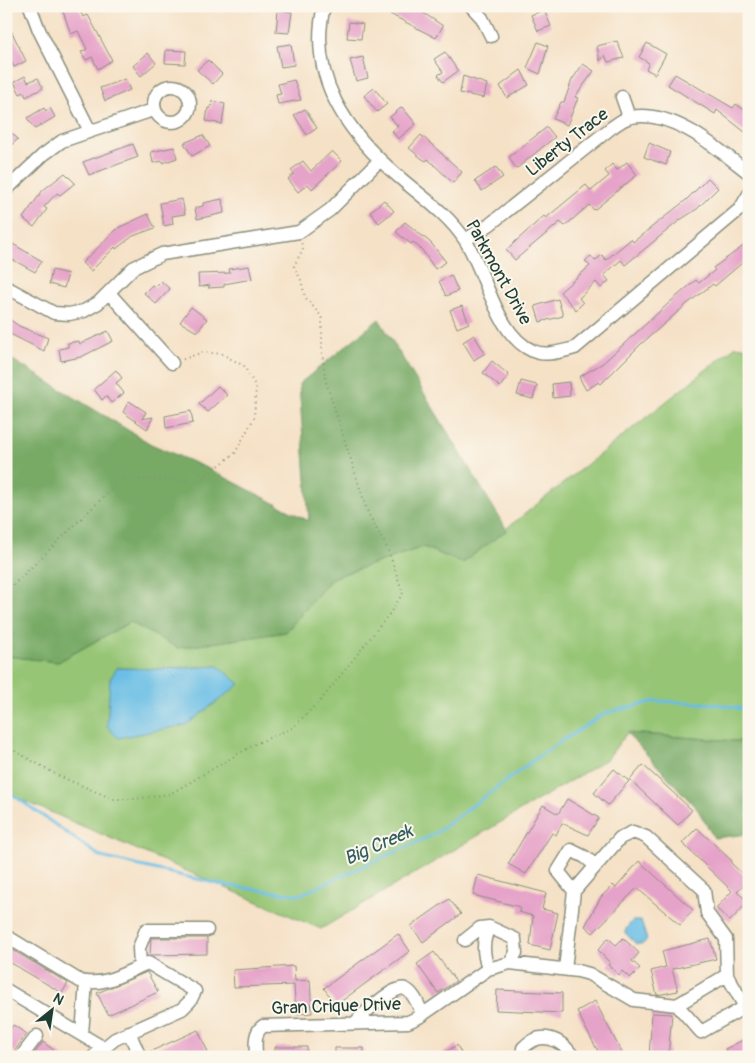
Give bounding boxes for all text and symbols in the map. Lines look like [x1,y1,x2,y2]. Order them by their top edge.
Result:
street label: Liberty Trace [521,103,613,182]
street label: Parkmont Drive [460,216,537,329]
water label: Big Creek [340,818,418,871]
north arrow [28,986,78,1036]
text: N [50,989,67,1009]
street label: Gran Crique Drive [271,993,401,1020]

